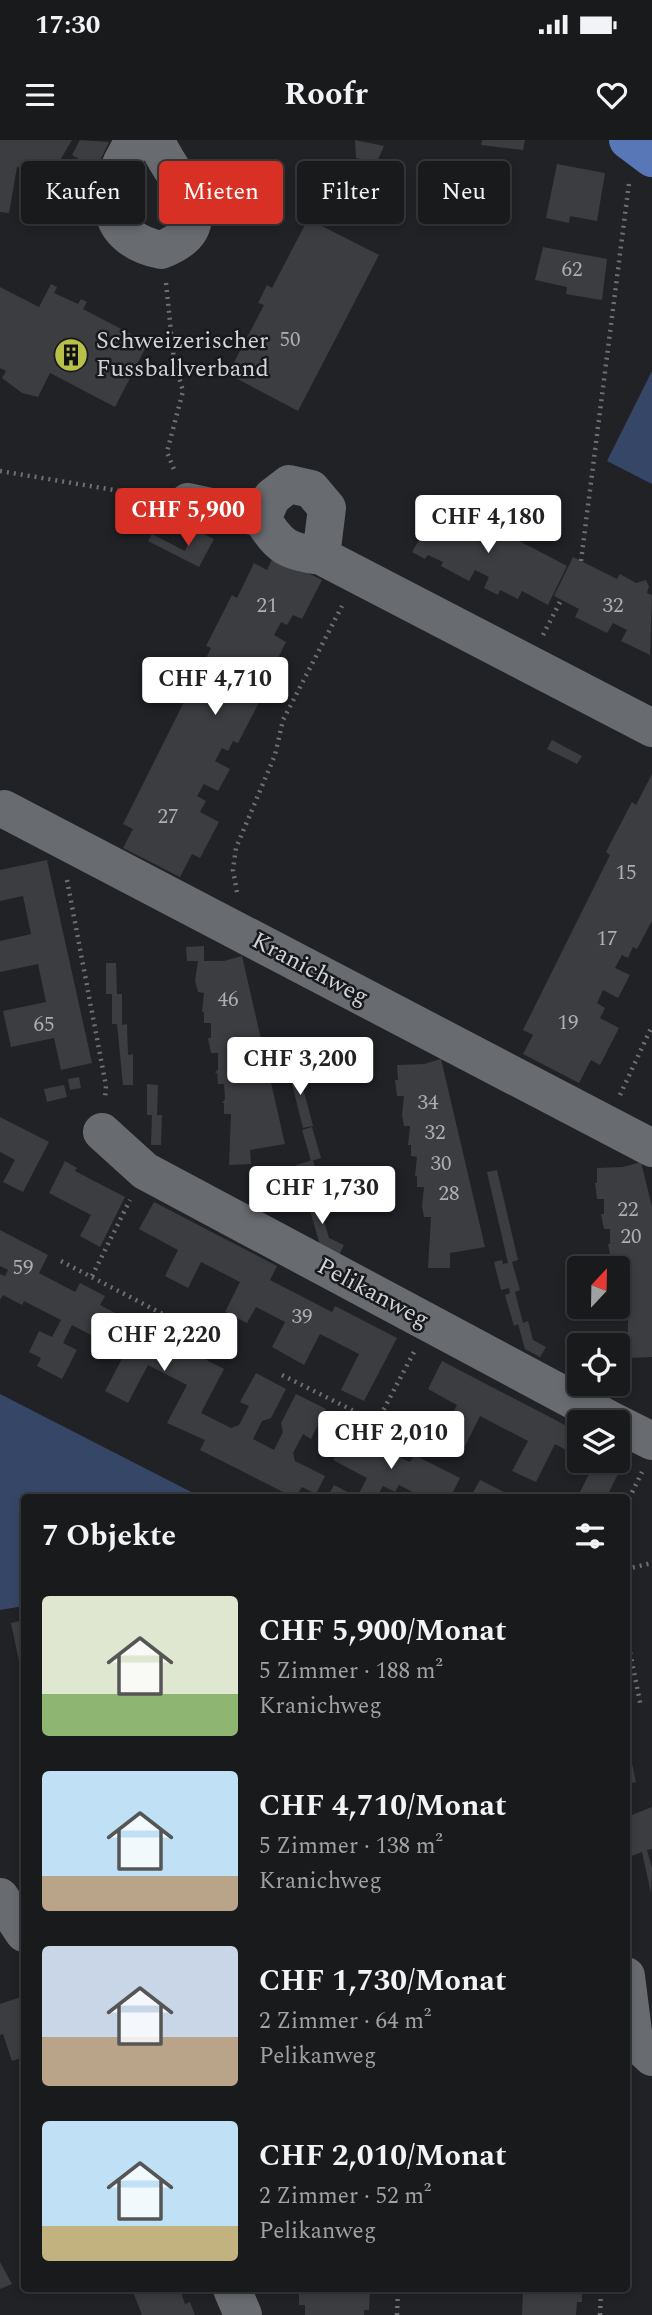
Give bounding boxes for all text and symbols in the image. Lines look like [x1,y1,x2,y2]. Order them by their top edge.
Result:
text: 17:30 [35,5,100,45]
text: Roofr [284,70,368,119]
icon: menu [21,76,59,114]
icon: heart [593,76,631,114]
chip: Kaufen [21,161,145,224]
chip: Mieten [159,161,283,224]
chip: Filter [297,161,404,224]
chip: Neu [418,161,510,224]
house number: 62 [562,254,583,286]
place label: Schweizerischer Fussballverband [96,323,269,387]
house number: 50 [280,324,301,356]
building icon: Schweizerischer Fussballverband [52,336,90,374]
pin: CHF 5,900 [108,488,268,548]
text: CHF 5,900 [131,493,245,528]
pin: CHF 4,180 [408,496,568,555]
text: CHF 4,180 [431,500,545,535]
house number: 21 [257,590,278,622]
house number: 32 [603,590,624,622]
pin: CHF 4,710 [135,658,295,717]
text: CHF 4,710 [158,662,272,697]
house number: 27 [158,801,179,833]
house number: 15 [616,857,637,889]
street label: Kranichweg [245,923,375,1015]
house number: 17 [597,923,618,955]
house number: 46 [218,984,239,1016]
house number: 19 [558,1007,579,1039]
house number: 65 [34,1009,55,1041]
pin: CHF 3,200 [220,1038,380,1097]
text: CHF 3,200 [243,1042,357,1077]
house number: 34 [418,1087,439,1119]
house number: 32 [425,1117,446,1149]
house number: 30 [431,1148,452,1180]
pin: CHF 1,730 [242,1166,402,1226]
text: CHF 1,730 [265,1171,379,1206]
house number: 28 [439,1178,460,1210]
house number: 22 [618,1194,639,1226]
house number: 20 [621,1221,642,1253]
street label: Pelikanweg [311,1248,435,1338]
house number: 59 [13,1252,34,1284]
north arrow [567,1256,630,1320]
map controls [567,1256,630,1473]
house number: 39 [292,1301,313,1333]
pin: CHF 2,220 [84,1314,244,1373]
text: CHF 2,220 [107,1318,221,1353]
button: locate [567,1333,630,1396]
button: layers [567,1410,630,1473]
pin: CHF 2,010 [311,1412,471,1471]
text: CHF 2,010 [334,1416,448,1451]
text: 7 Objekte [42,1513,176,1559]
icon: filters [571,1517,609,1555]
text: CHF 5,900/Monat [259,1608,506,1654]
icon: home [98,1624,182,1708]
text: 5 Zimmer · 188 m² [259,1654,443,1689]
text: Kranichweg [259,1689,382,1724]
text: CHF 4,710/Monat [259,1783,506,1829]
icon: home [98,1799,182,1883]
text: 5 Zimmer · 138 m² [259,1829,443,1864]
text: Kranichweg [259,1864,382,1899]
text: CHF 1,730/Monat [259,1958,506,2004]
icon: home [98,1974,182,2058]
text: 2 Zimmer · 64 m² [259,2004,431,2039]
text: Pelikanweg [259,2039,376,2074]
text: CHF 2,010/Monat [259,2133,506,2179]
icon: home [98,2149,182,2233]
text: 2 Zimmer · 52 m² [259,2179,431,2214]
text: Pelikanweg [259,2214,376,2249]

